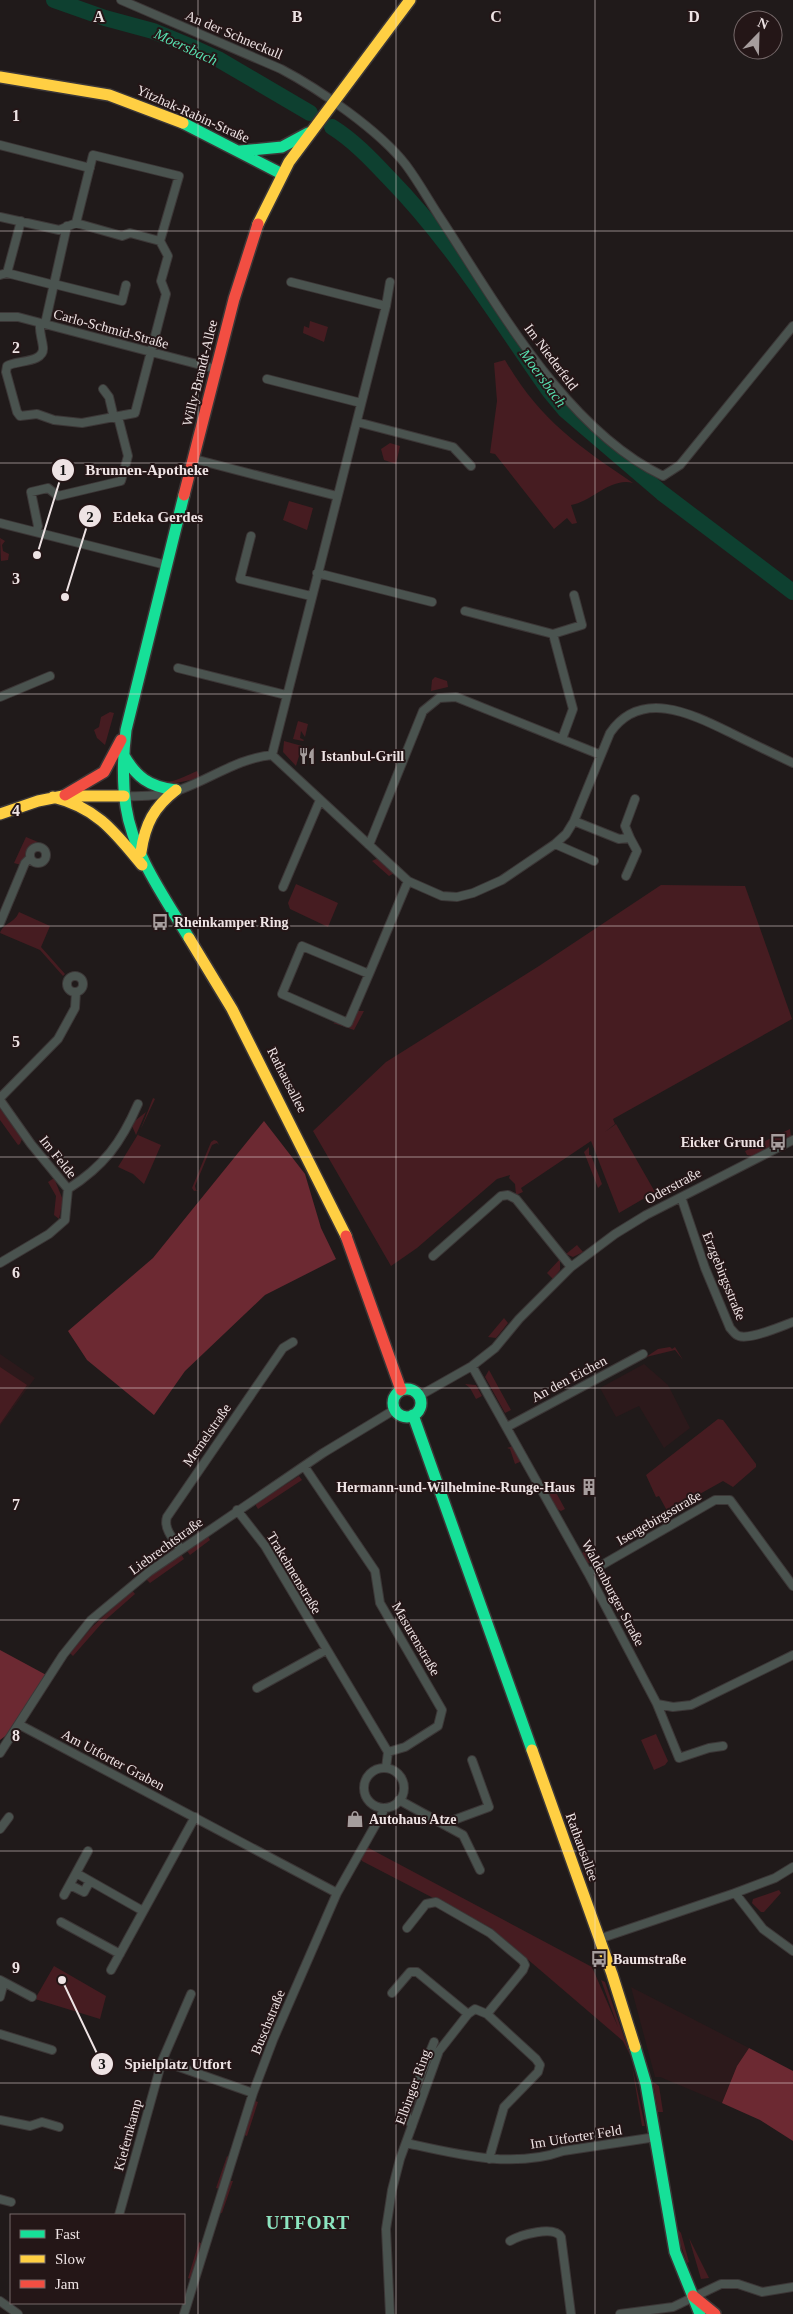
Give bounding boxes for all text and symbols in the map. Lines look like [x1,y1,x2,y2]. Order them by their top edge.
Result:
text: A [93,8,105,25]
street label: An der Schneckull [183,8,285,62]
text: B [292,8,303,25]
text: C [490,8,502,25]
text: D [688,8,700,25]
north arrow [733,10,783,60]
text: N [755,15,770,32]
water label: Moersbach [151,25,220,69]
street label: Yitzhak-Rabin-Straße [134,82,252,146]
text: 1 [12,107,20,124]
street label: Carlo-Schmid-Straße [52,306,170,352]
street label: Willy-Brandt-Allee [180,318,220,428]
street label: Im Niederfeld [521,321,581,393]
text: 2 [12,339,20,356]
water label: Moersbach [516,345,569,410]
callout: Brunnen-Apotheke [50,455,218,485]
text: 1 [59,462,67,478]
text: Brunnen-Apotheke [85,462,209,478]
callout: Edeka Gerdes [78,501,213,531]
text: 2 [86,509,94,525]
text: Edeka Gerdes [113,509,203,525]
text: 3 [12,570,20,587]
restaurant icon: Istanbul-Grill [297,746,317,766]
place label: Istanbul-Grill [321,749,404,764]
text: 4 [12,802,20,819]
bus stop icon: Rheinkamper Ring [150,912,170,932]
place label: Rheinkamper Ring [174,915,288,930]
text: 5 [12,1033,20,1050]
street label: Rathausallee [264,1045,310,1115]
bus stop icon: Eicker Grund [768,1132,788,1152]
street label: Im Felde [36,1133,80,1181]
place label: Eicker Grund [681,1135,764,1150]
street label: Oderstraße [642,1165,704,1207]
street label: Erzgebirgsstraße [699,1230,749,1322]
text: 6 [12,1264,20,1281]
street label: An den Eichen [529,1353,609,1405]
street label: Memelstraße [180,1401,234,1469]
building icon: Hermann-und-Wilhelmine-Runge-Haus [579,1477,599,1497]
place label: Hermann-und-Wilhelmine-Runge-Haus [336,1480,576,1495]
street label: Isergebirgsstraße [614,1488,704,1548]
text: 7 [12,1496,20,1513]
street label: Liebrechtstraße [126,1514,206,1578]
street label: Trakehnenstraße [264,1529,324,1617]
street label: Waldenburger Straße [579,1537,647,1649]
street label: Masurenstraße [389,1600,443,1678]
text: 8 [12,1727,20,1744]
street label: Am Utforter Graben [59,1727,167,1793]
shop icon: Autohaus Atze [345,1809,365,1829]
street label: Rathausallee [563,1811,601,1883]
place label: Autohaus Atze [369,1812,457,1827]
bus stop icon: Baumstraße [589,1949,609,1969]
place label: Baumstraße [613,1952,686,1967]
text: 9 [12,1959,20,1976]
street label: Buschstraße [248,1987,288,2057]
street label: Elbinger Ring [392,2047,434,2127]
callout: Spielplatz Utfort [89,2049,241,2079]
text: 3 [98,2056,106,2072]
text: Spielplatz Utfort [124,2056,232,2072]
street label: Kiefernkamp [111,2097,145,2173]
street label: Im Utforter Feld [529,2122,623,2152]
district label: UTFORT [266,2212,350,2233]
legend [10,2214,185,2304]
text: Fast [55,2226,81,2242]
text: Slow [55,2251,86,2267]
text: Jam [55,2276,79,2292]

